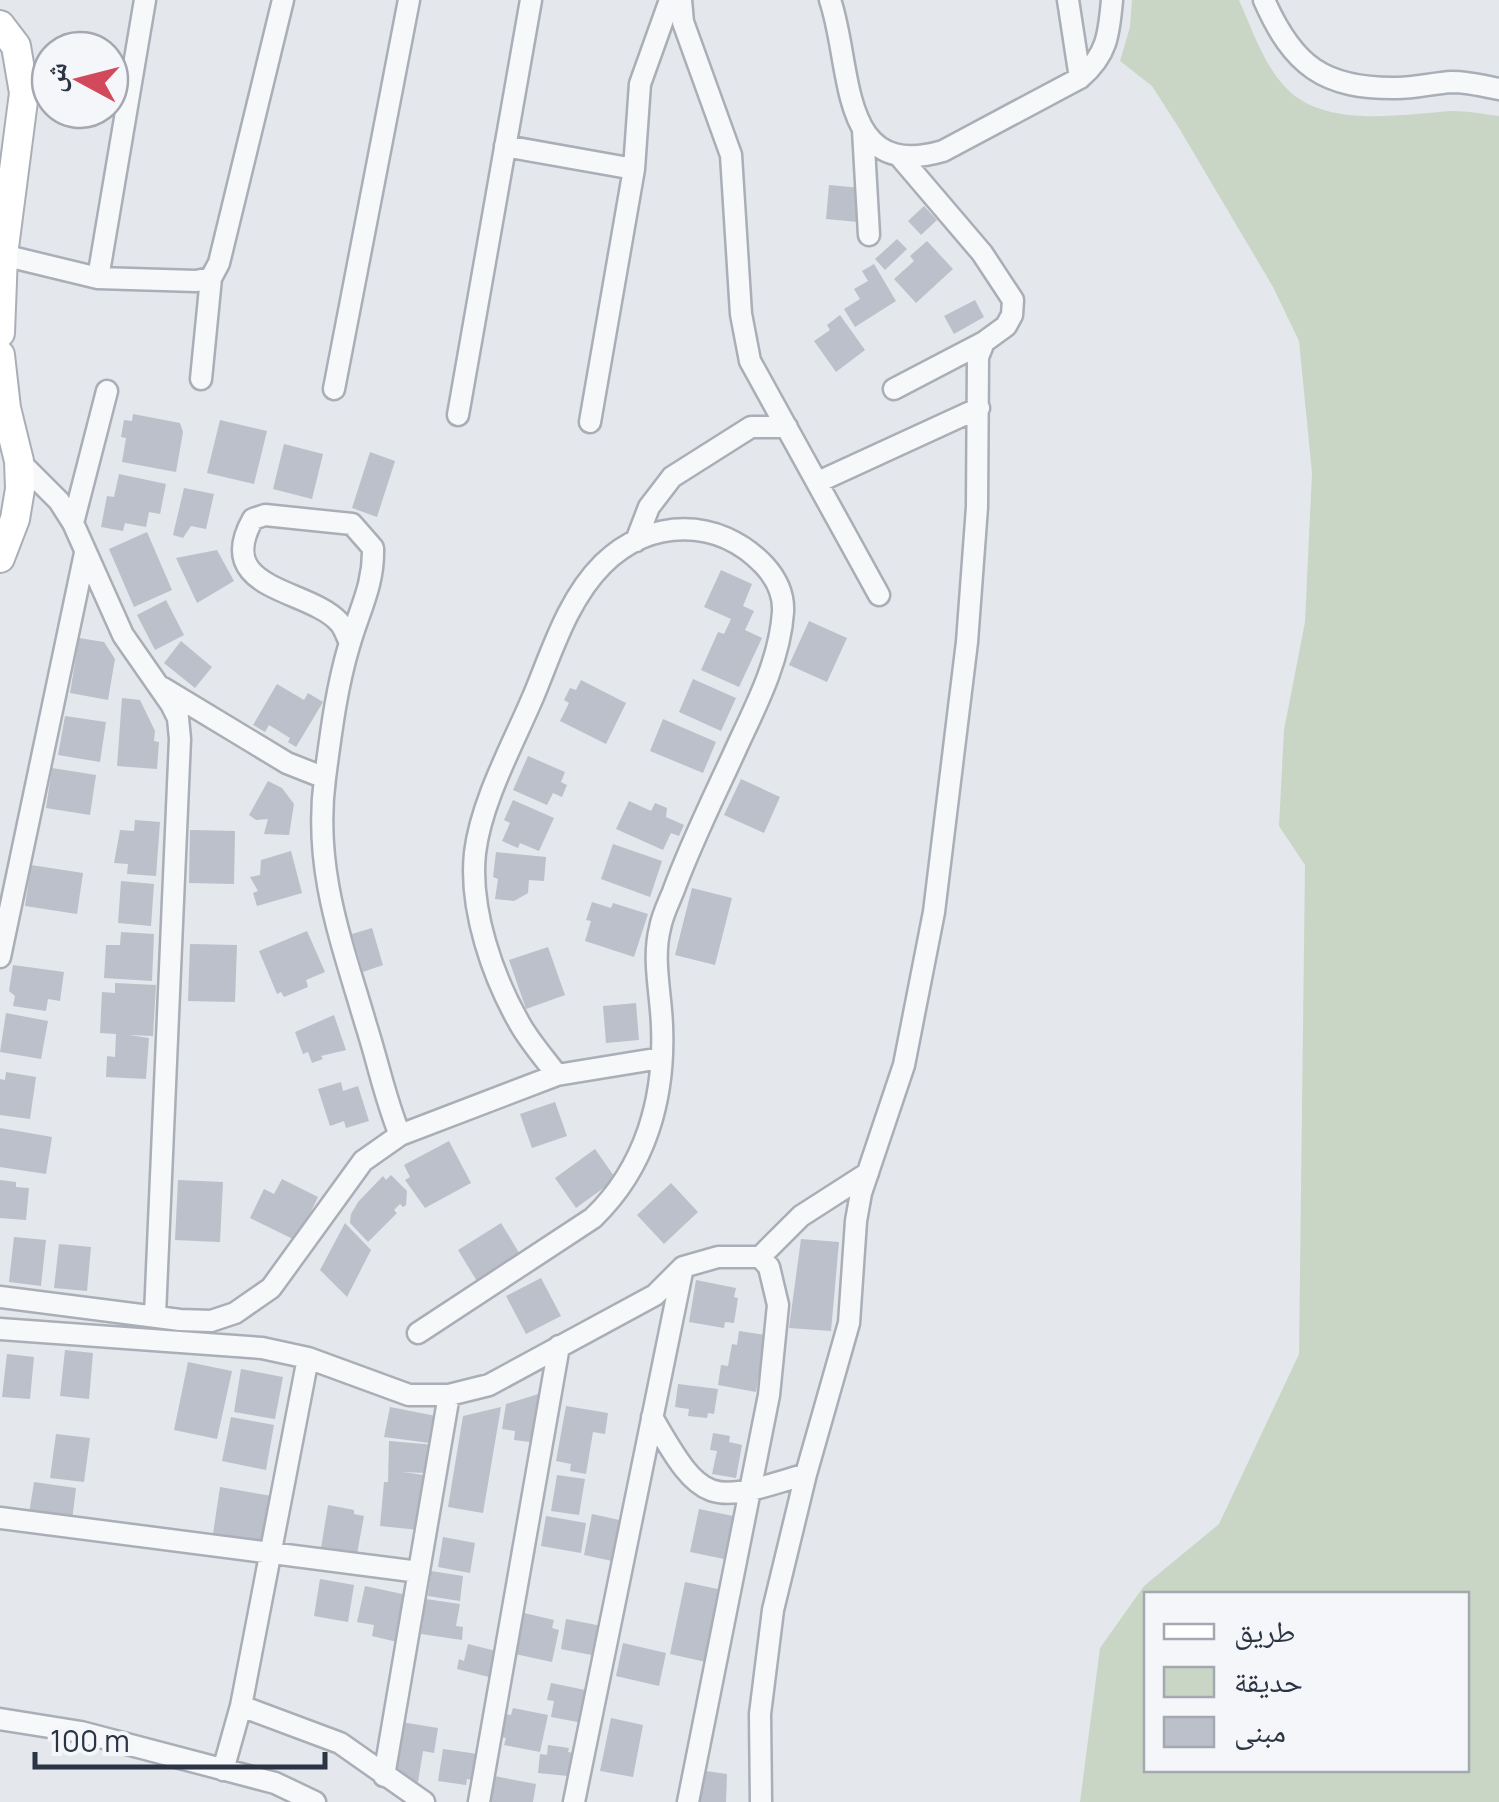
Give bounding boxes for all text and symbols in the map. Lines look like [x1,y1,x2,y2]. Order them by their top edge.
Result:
north arrow [30,30,130,130]
text: ش [34,60,75,94]
legend [1144,1592,1469,1772]
text: طريق [1234,1610,1295,1651]
text: حديقة [1234,1660,1303,1701]
scale bar [35,1707,325,1769]
text: مبنى [1234,1710,1286,1751]
text: 100 m [50,1720,130,1761]

